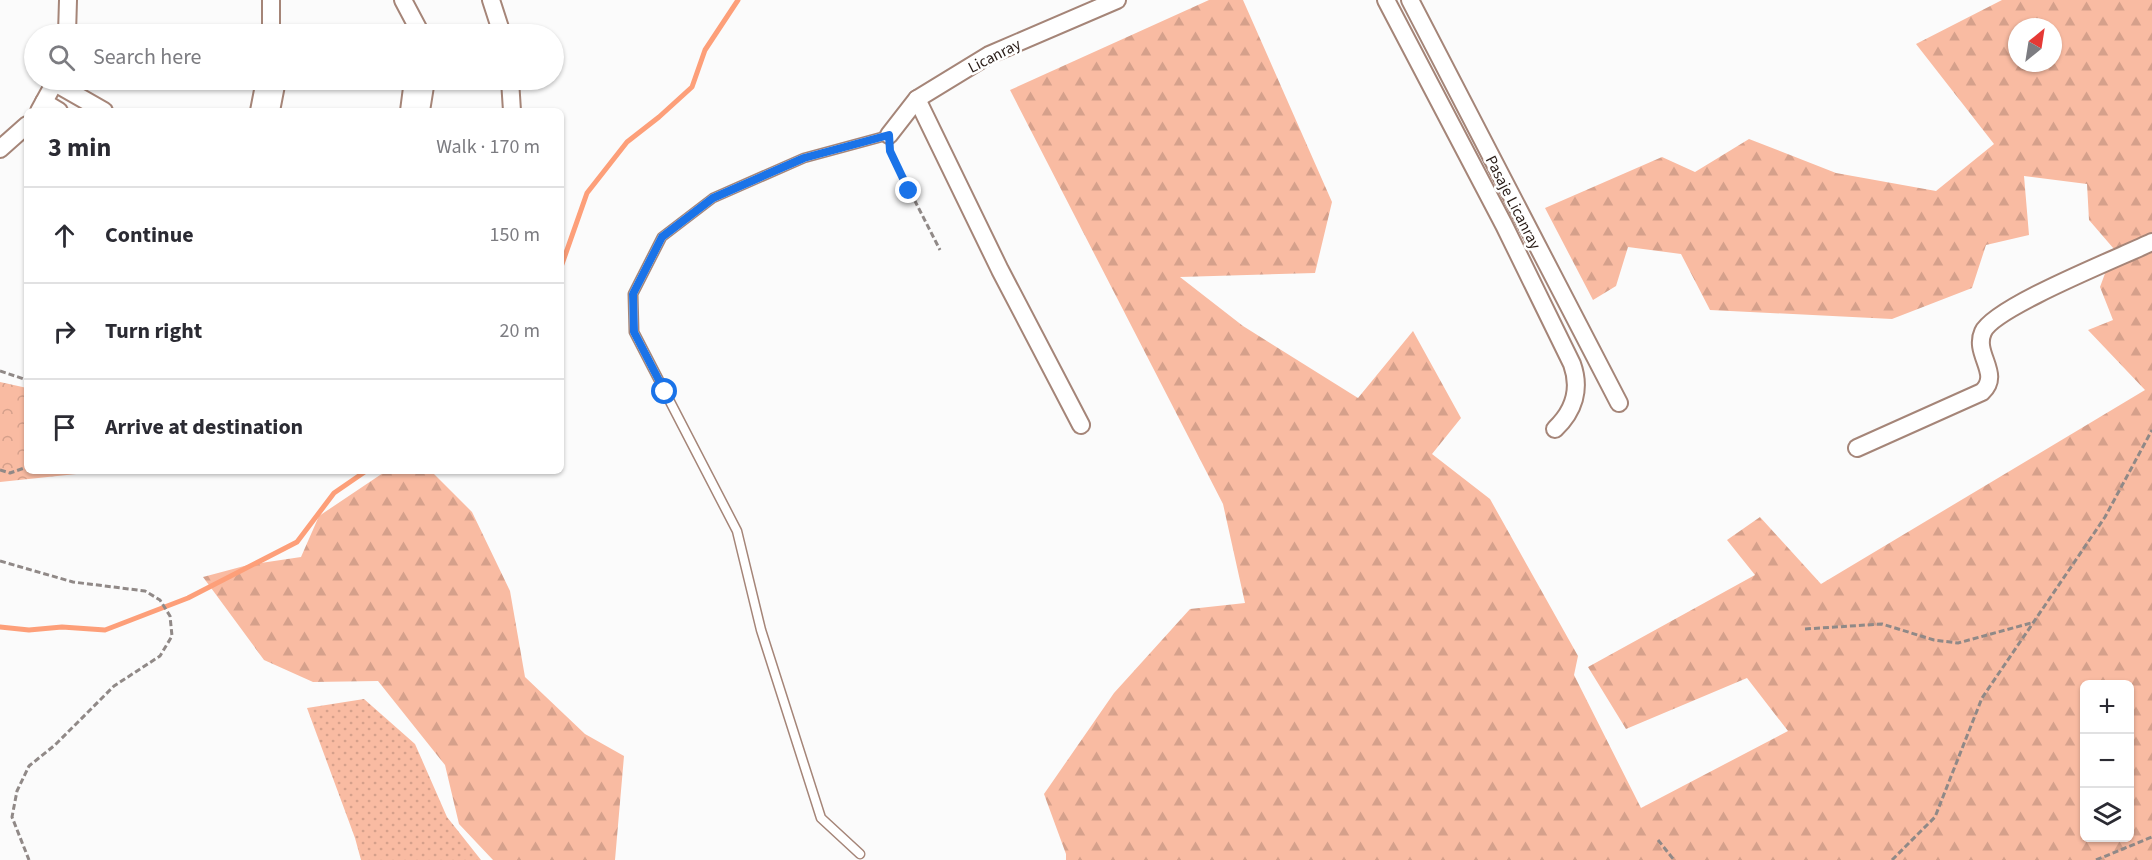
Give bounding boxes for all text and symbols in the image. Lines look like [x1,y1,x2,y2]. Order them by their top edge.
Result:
north arrow [2008,18,2062,72]
search box [24,24,564,90]
street label: Licanray [964,33,1025,78]
icon: search [45,41,78,74]
text: Search here [93,41,201,73]
text: 3 min [48,129,111,166]
text: Walk · 170 m [436,133,540,161]
street label: Pasaje Licanray [1480,152,1546,254]
route end [895,177,921,203]
icon: ahead [48,219,81,252]
text: Continue [105,219,194,251]
text: 150 m [490,221,540,249]
icon: right [48,315,81,348]
text: Turn right [105,315,202,347]
text: 20 m [500,317,540,345]
route start [651,378,677,404]
icon: arrive [48,411,81,444]
text: Arrive at destination [105,411,303,443]
map controls [2080,680,2134,842]
button: + [2080,680,2134,734]
button: − [2080,734,2134,788]
button: layers [2080,788,2134,842]

